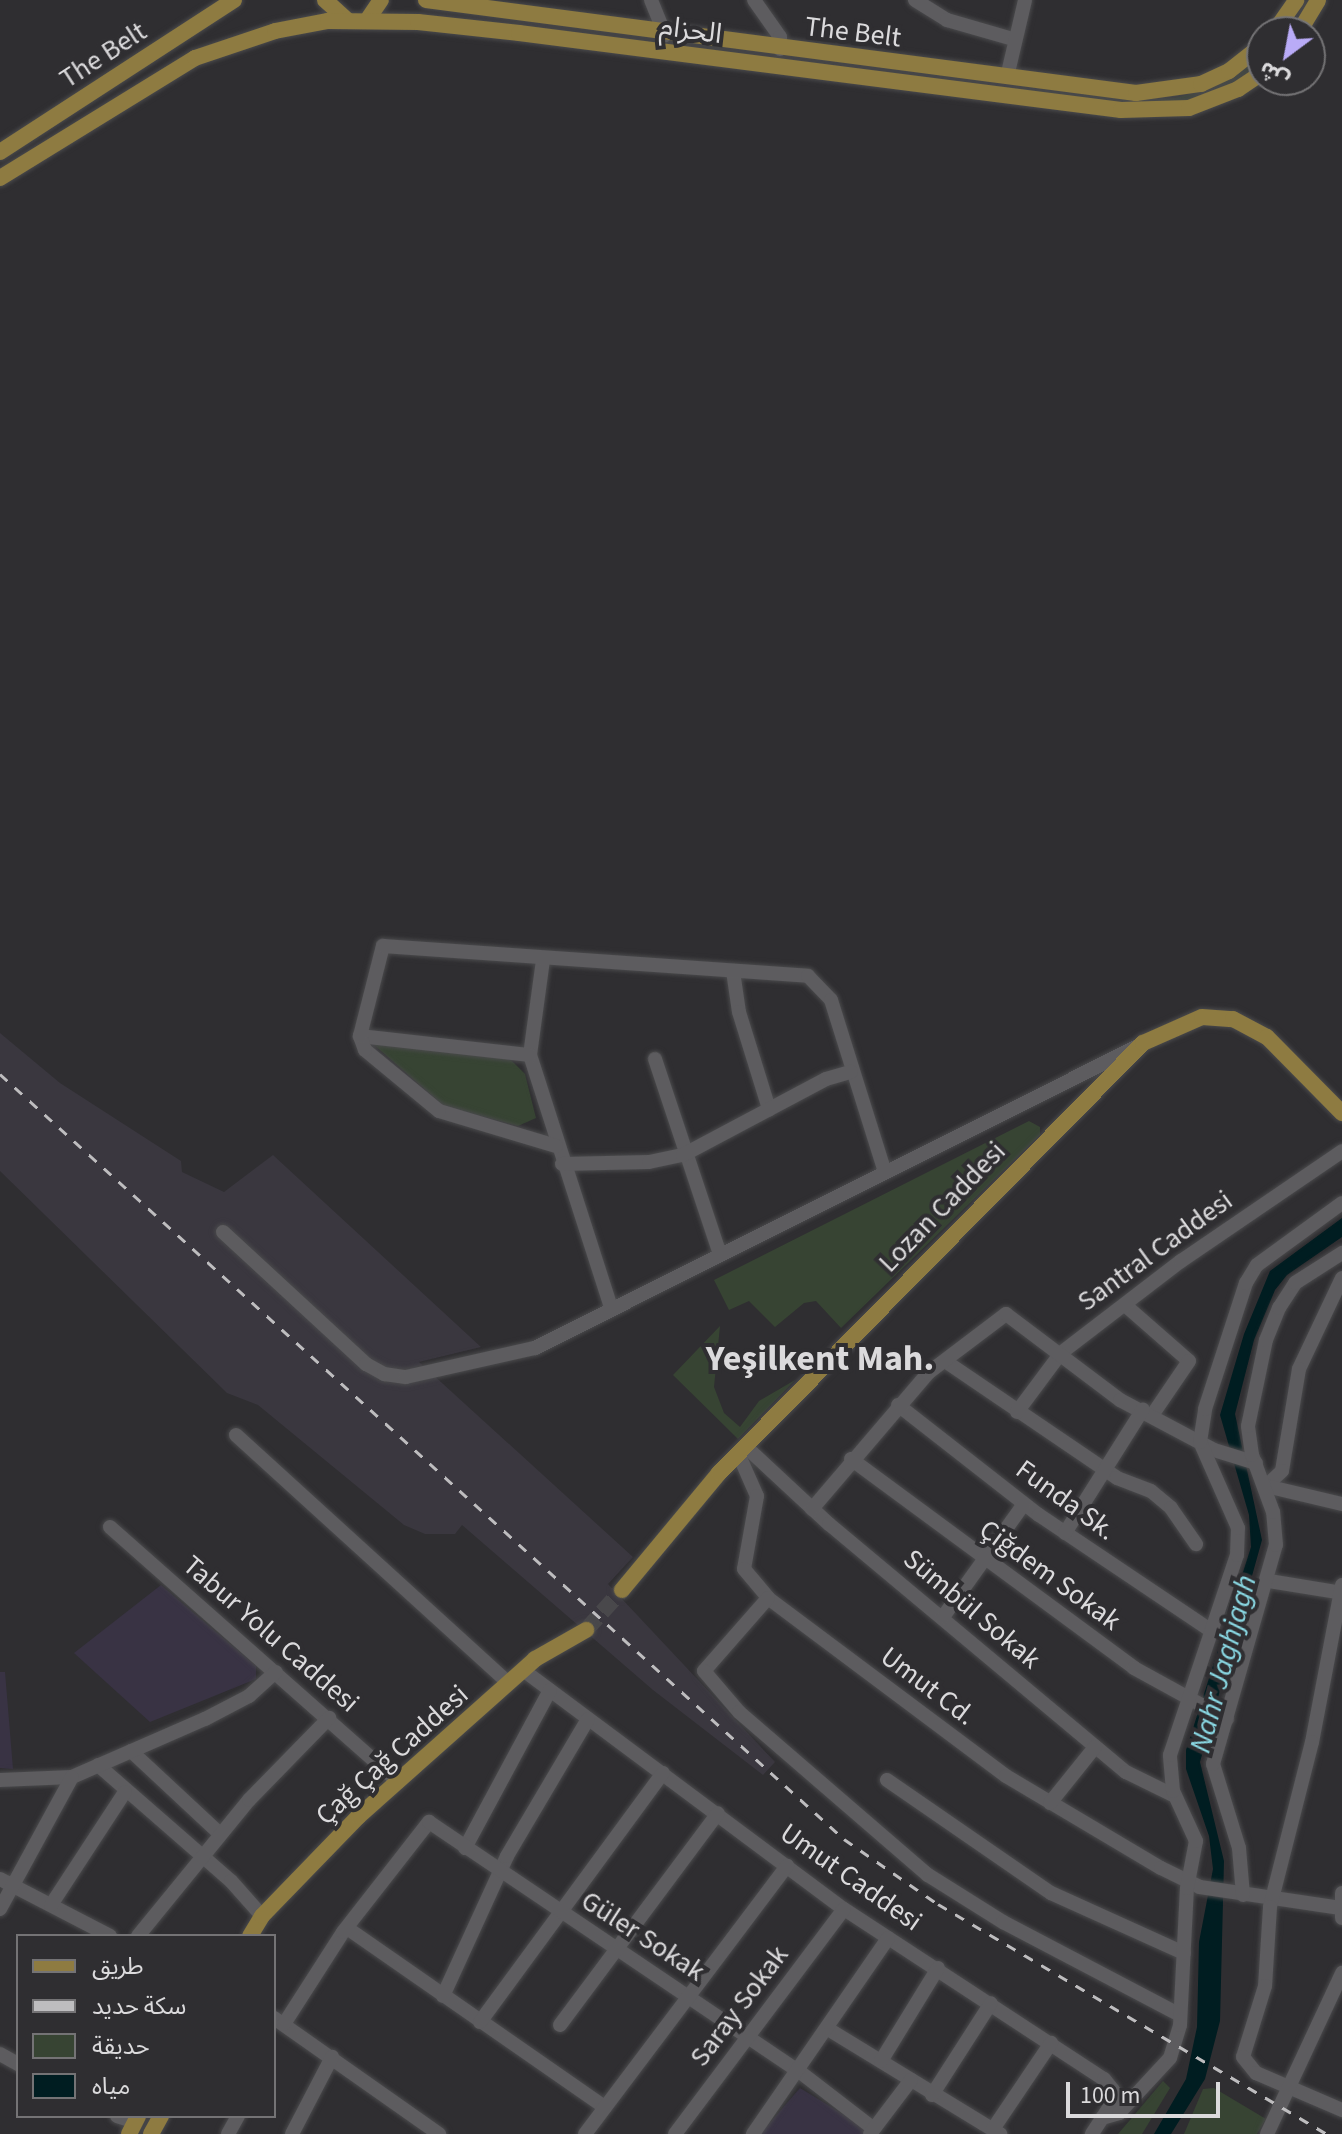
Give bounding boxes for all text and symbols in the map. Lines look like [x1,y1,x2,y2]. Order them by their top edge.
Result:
street label: الحزام [658,9,724,51]
street label: The Belt [803,9,903,55]
street label: The Belt [53,15,153,95]
north arrow [1246,16,1326,96]
text: ش [1253,53,1296,96]
street label: Lozan Caddesi [871,1135,1013,1279]
street label: Santral Caddesi [1071,1183,1239,1319]
district label: Yeşilkent Mah. [706,1337,934,1381]
street label: Funda Sk. [1009,1453,1123,1547]
street label: Çiğdem Sokak [973,1512,1127,1638]
street label: Sümbül Sokak [897,1542,1047,1676]
street label: Tabur Yolu Caddesi [176,1548,366,1720]
water label: Nahr Jaghjagh [1183,1571,1265,1757]
street label: Umut Cd. [874,1639,982,1733]
street label: Çağ Çağ Caddesi [309,1678,475,1832]
street label: Umut Caddesi [774,1816,928,1938]
street label: Güler Sokak [575,1884,711,1988]
legend [16,1934,276,2118]
street label: Saray Sokak [683,1939,795,2073]
text: طريق [92,1949,144,1984]
text: سكة حديد [92,1989,186,2024]
text: حديقة [92,2029,150,2064]
scale bar [1070,2066,1224,2116]
text: مياه [92,2069,130,2104]
text: 100 m [1080,2078,1140,2113]

